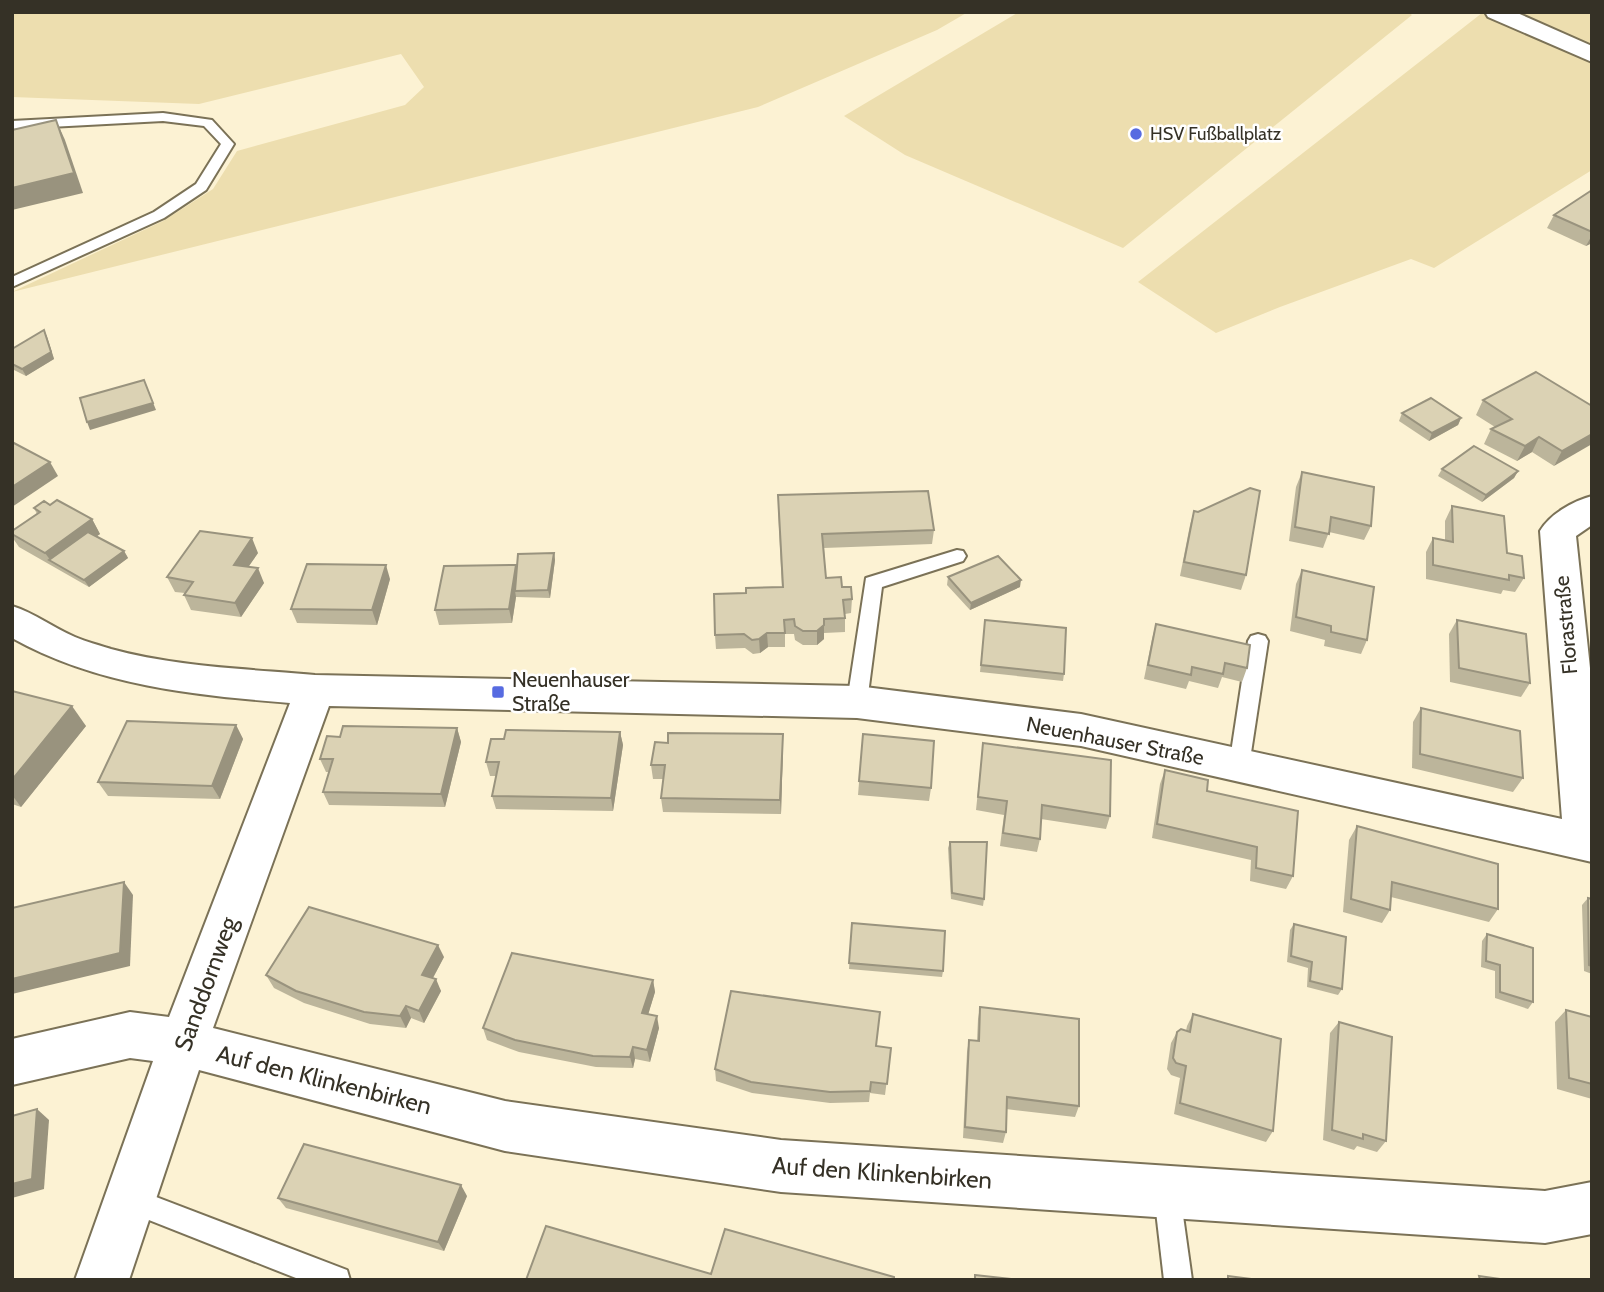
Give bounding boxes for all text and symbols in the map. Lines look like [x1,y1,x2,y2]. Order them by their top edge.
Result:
place label: HSV Fußballplatz [1150,123,1282,145]
marker: HSV Fußballplatz [1128,126,1144,142]
street label: Florastraße [1549,574,1582,675]
place label: Neuenhauser Straße [512,667,630,716]
marker: Neuenhauser Straße [490,684,506,700]
street label: Neuenhauser Straße [1024,711,1206,770]
street label: Sanddornweg [168,912,244,1055]
street label: Auf den Klinkenbirken [214,1039,435,1120]
street label: Auf den Klinkenbirken [771,1150,993,1195]

